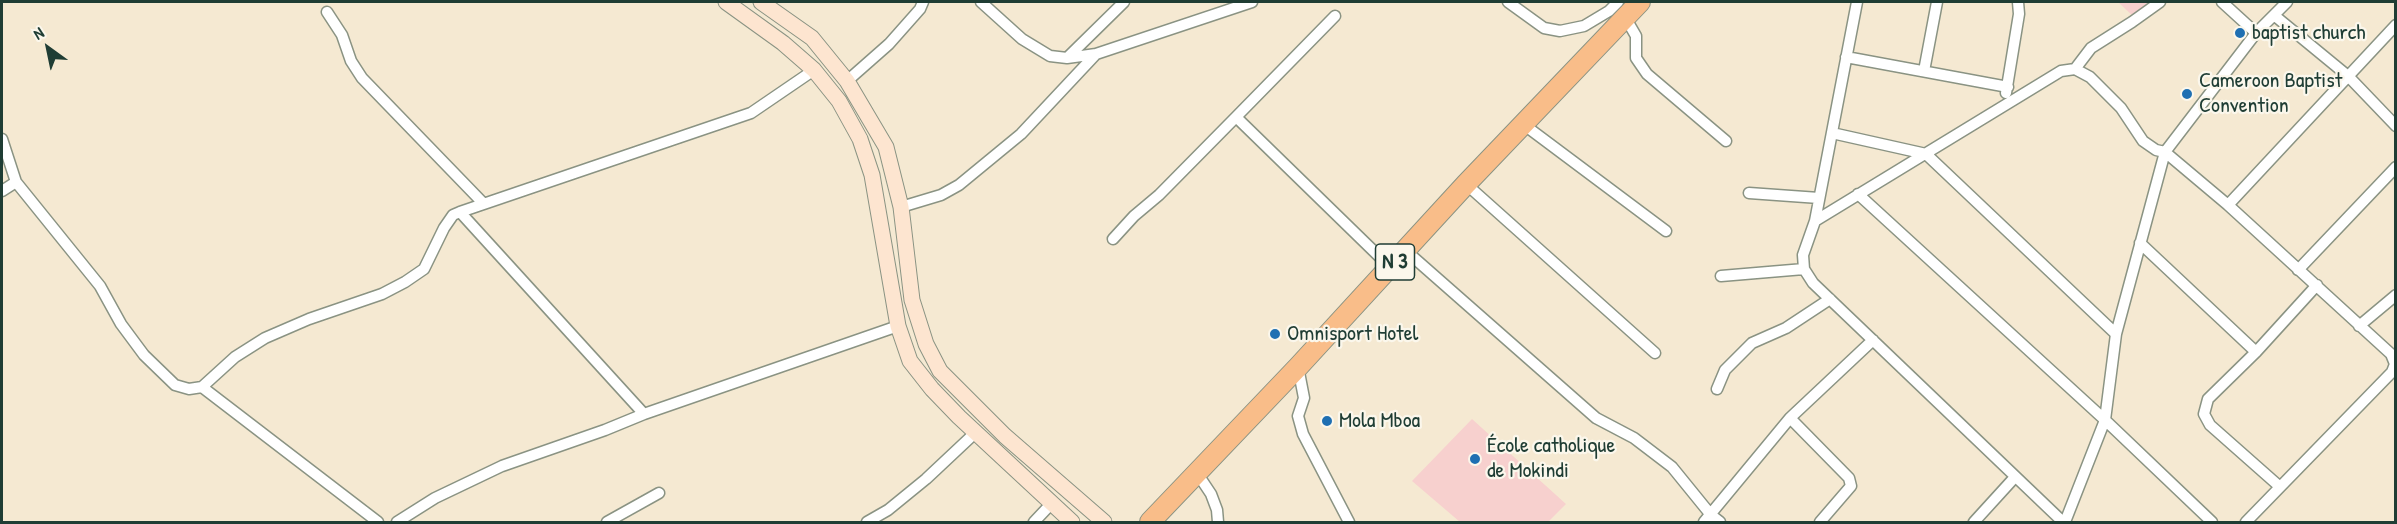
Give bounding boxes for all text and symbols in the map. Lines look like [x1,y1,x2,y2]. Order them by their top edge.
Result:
north arrow [18,18,78,78]
place label: baptist church [2252,20,2366,46]
text: N [29,21,48,44]
marker: baptist church [2233,26,2247,40]
place label: Cameroon Baptist Convention [2199,68,2342,119]
marker: Cameroon Baptist Convention [2180,87,2194,101]
road number: N 3 [1376,244,1414,280]
place label: Omnisport Hotel [1287,321,1418,347]
marker: Omnisport Hotel [1268,327,1282,341]
place label: Mola Mboa [1339,408,1420,434]
marker: Mola Mboa [1320,414,1334,428]
place label: École catholique de Mokindi [1487,433,1615,484]
marker: École catholique de Mokindi [1468,452,1482,466]

